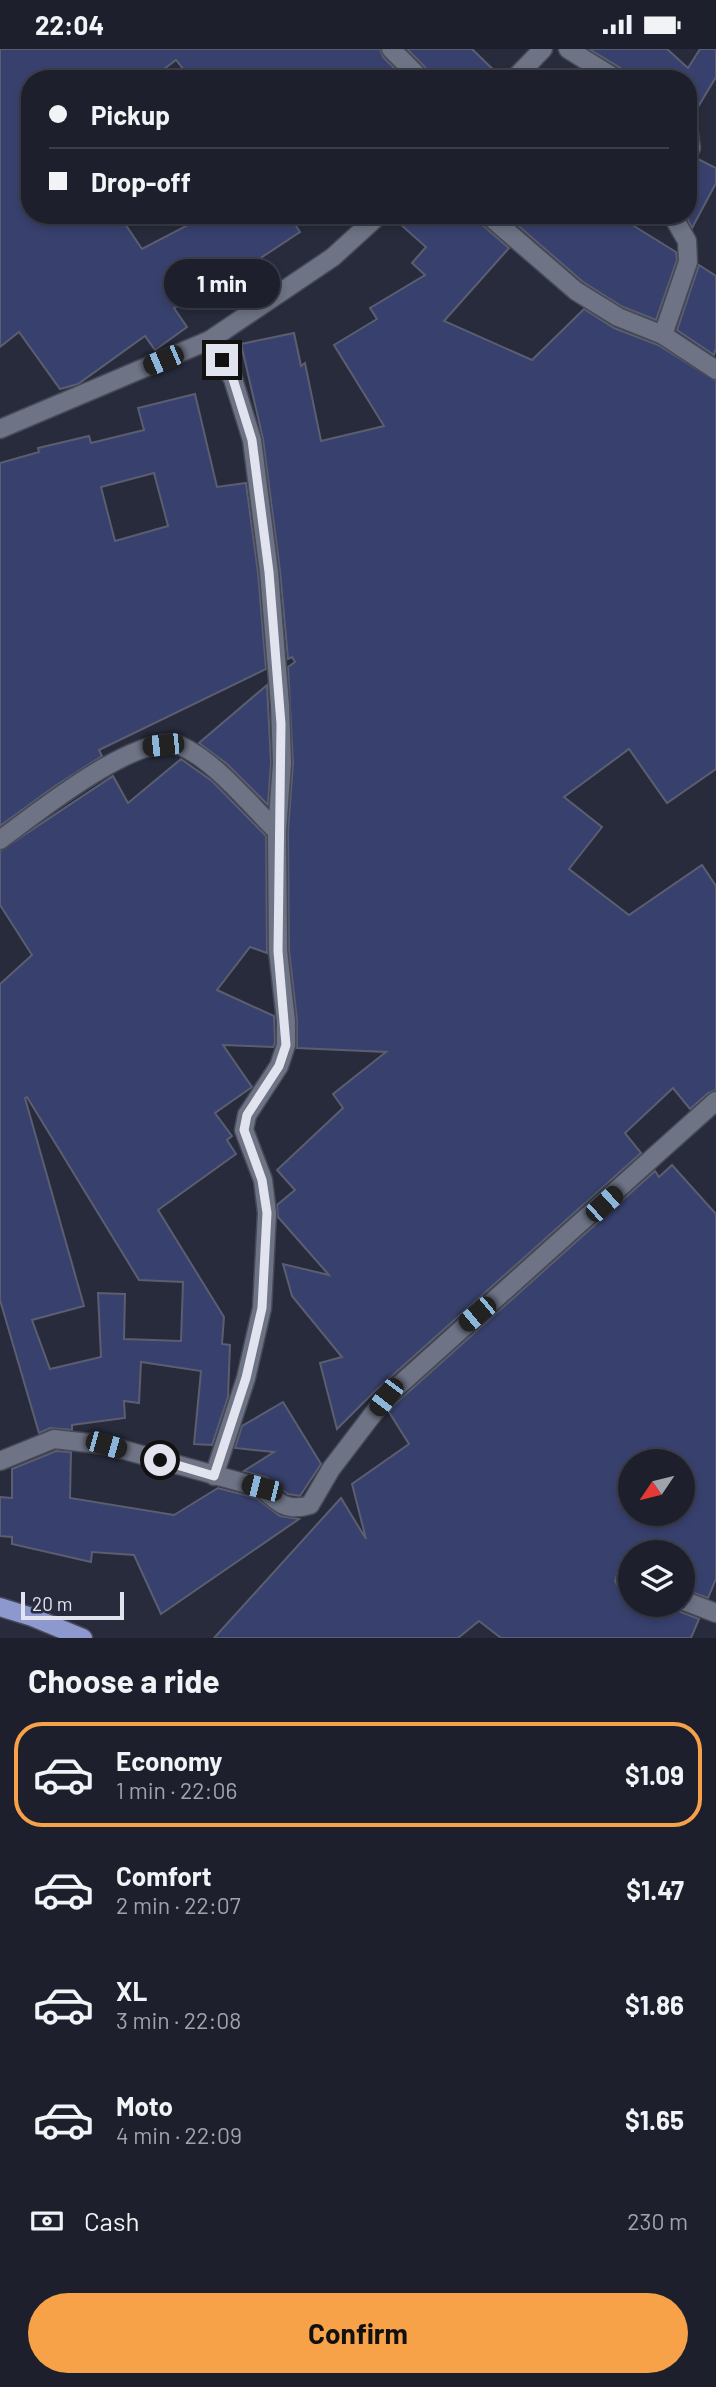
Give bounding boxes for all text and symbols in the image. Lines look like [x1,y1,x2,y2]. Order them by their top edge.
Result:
text: 22:04 [35,9,104,40]
text: Pickup [91,99,170,130]
text: Drop-off [91,166,191,197]
callout: 1 min [164,259,280,307]
text: 1 min [197,269,247,297]
car [140,342,187,378]
route end [206,344,238,376]
car [142,732,185,758]
car [582,1182,627,1226]
car [455,1292,500,1336]
car [365,1374,408,1420]
car [83,1429,130,1461]
route start [144,1444,176,1476]
north arrow [618,1449,695,1526]
map controls [618,1449,695,1617]
car [240,1473,285,1503]
button: layers [618,1540,695,1617]
scale bar [21,1589,124,1621]
text: 20 m [32,1592,72,1615]
text: Choose a ride [28,1661,220,1699]
icon: car [32,1743,95,1806]
text: Economy [116,1745,222,1776]
text: $1.09 [625,1759,684,1790]
text: 1 min · 22:06 [116,1776,237,1804]
icon: car [32,1858,95,1921]
text: Comfort [116,1860,212,1891]
text: $1.47 [626,1874,684,1905]
text: 2 min · 22:07 [116,1891,241,1919]
icon: car [32,1973,95,2036]
text: XL [116,1975,147,2006]
text: $1.86 [625,1989,684,2020]
text: 3 min · 22:08 [116,2006,241,2034]
icon: car [32,2088,95,2151]
text: Moto [116,2090,173,2121]
text: $1.65 [625,2104,684,2135]
text: 4 min · 22:09 [116,2121,242,2149]
icon: cash [28,2202,66,2240]
text: Cash [84,2205,139,2236]
text: 230 m [627,2207,688,2235]
button: Confirm [28,2293,688,2373]

